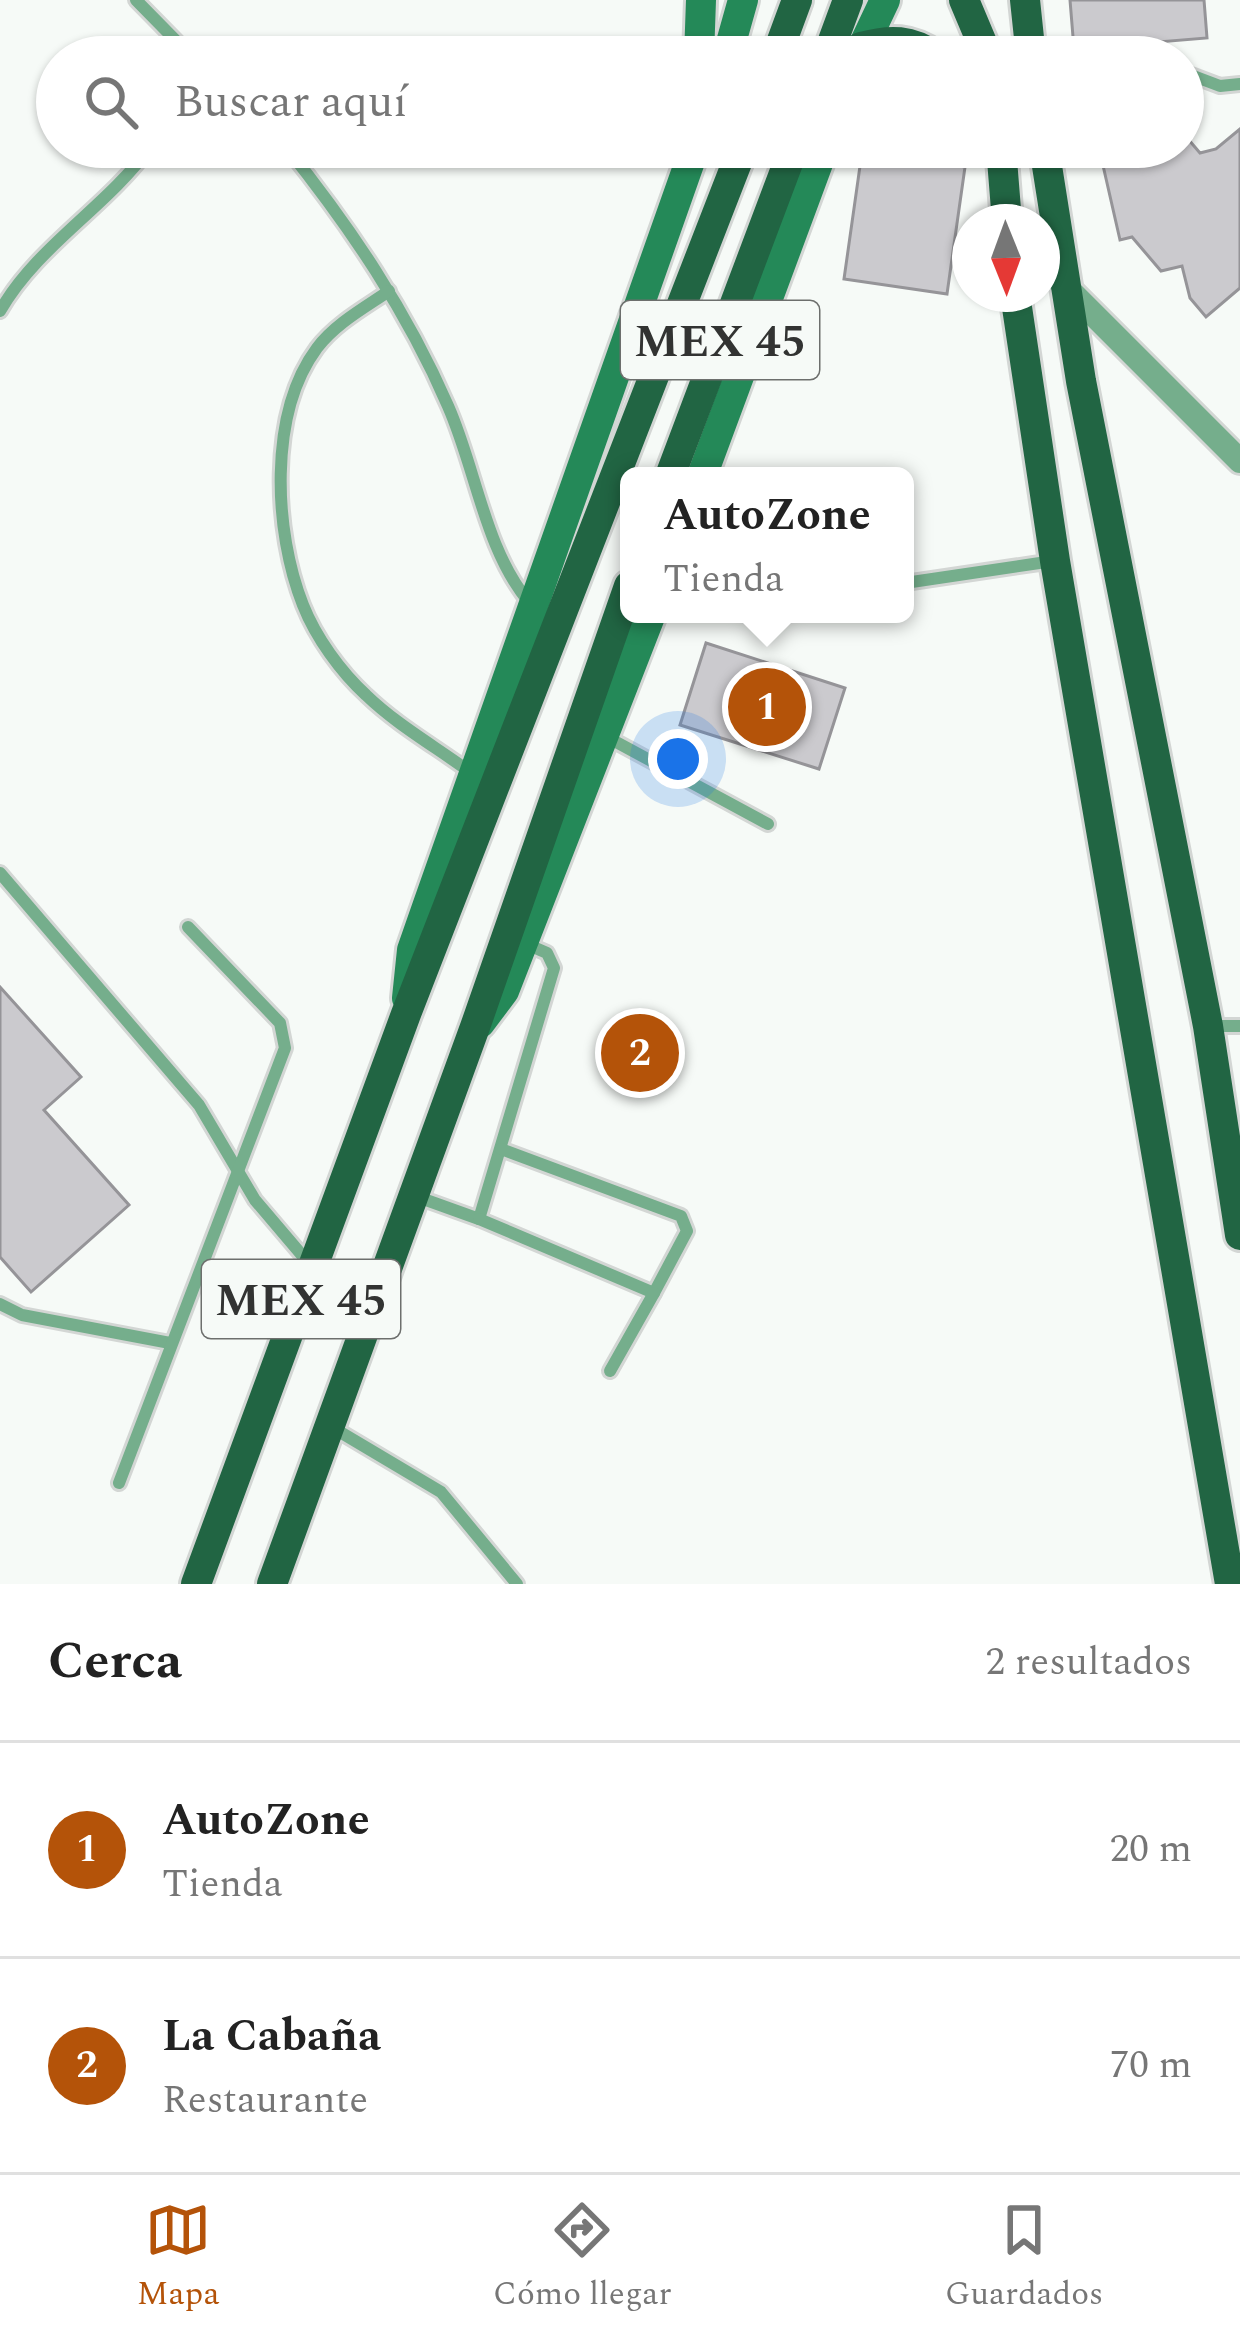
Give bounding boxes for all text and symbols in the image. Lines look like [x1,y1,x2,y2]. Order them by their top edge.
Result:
search box [36,36,1204,168]
text: Buscar aquí [174,68,407,137]
icon: search [78,69,144,135]
north arrow [952,204,1060,312]
road number: MEX 45 [621,301,819,379]
popup [620,467,914,623]
text: AutoZone [663,481,871,550]
text: Tienda [663,550,784,609]
pin: 1 [728,662,806,752]
your location [648,729,708,789]
pin: 2 [601,1008,679,1098]
road number: MEX 45 [202,1260,400,1338]
text: Cerca [48,1623,182,1701]
text: 2 resultados [986,1633,1192,1692]
text: AutoZone [162,1786,370,1855]
text: 1 [76,1820,98,1879]
text: 20 m [1110,1820,1192,1879]
text: Tienda [162,1855,283,1914]
text: La Cabaña [162,2002,381,2071]
text: 2 [76,2036,98,2095]
text: 70 m [1110,2036,1192,2095]
text: Restaurante [162,2071,368,2130]
tab: Mapa [137,2197,220,2319]
tab: Cómo llegar [493,2197,672,2319]
tab: Guardados [945,2197,1103,2319]

